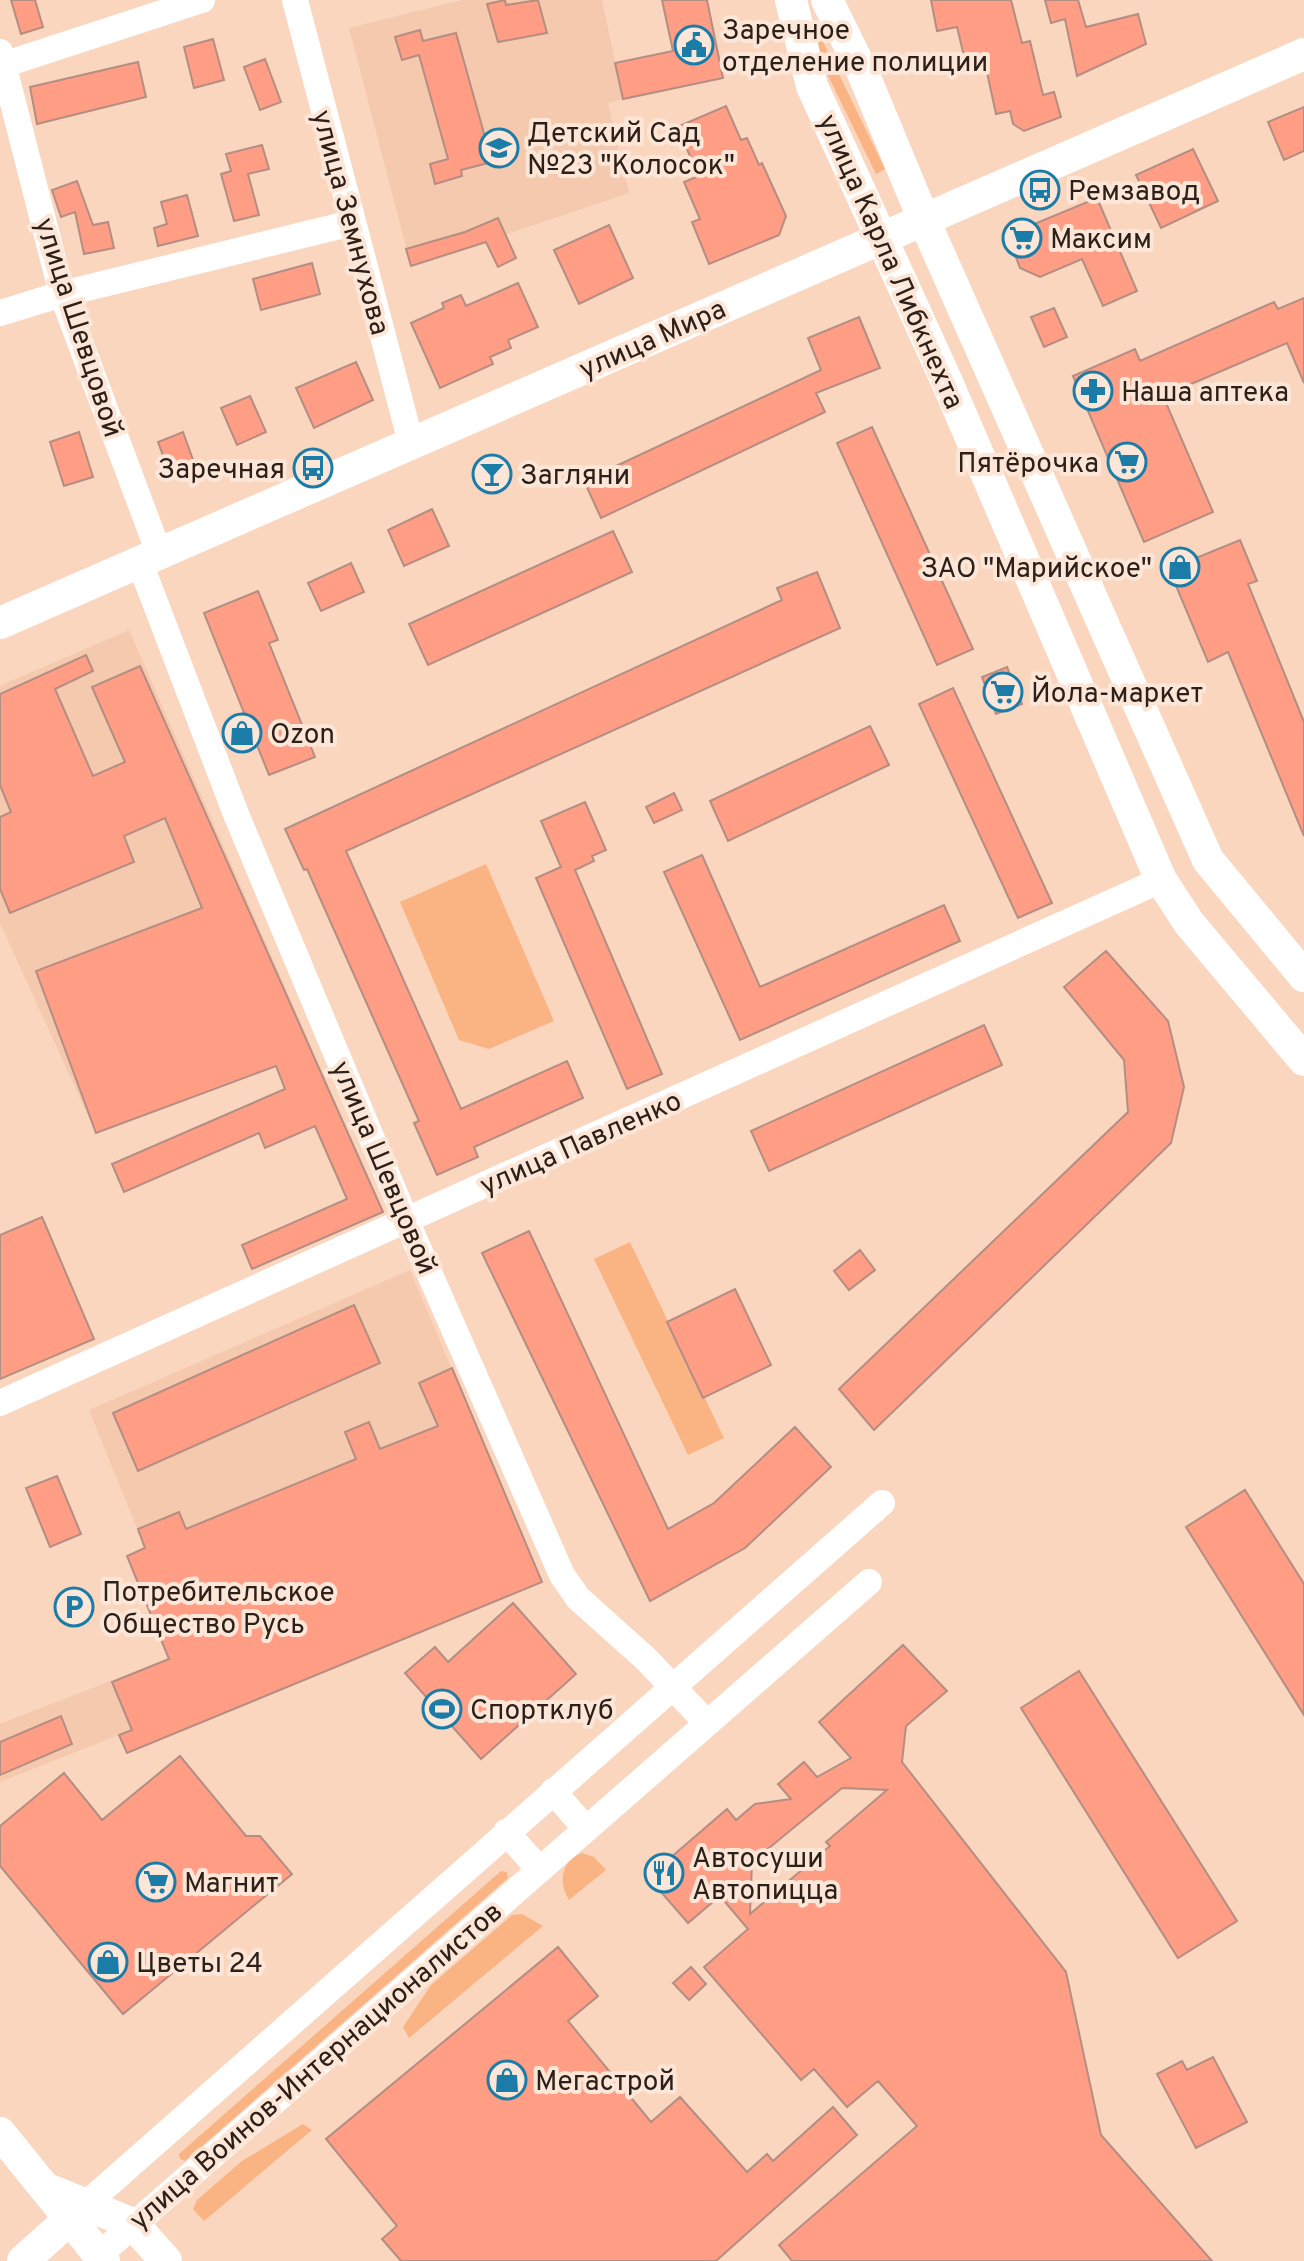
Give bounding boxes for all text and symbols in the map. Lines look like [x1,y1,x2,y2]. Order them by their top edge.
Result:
place label: Заречное отделение полиции [722,14,988,82]
public building icon: Заречное отделение полиции [673,24,715,66]
street label: улица Земнухова [302,106,396,339]
street label: улица Карла Либкнехта [808,109,971,415]
place label: Детский Сад №23 "Колосок" [527,117,735,185]
school or university icon: Детский Сад №23 "Колосок" [478,127,520,169]
bus stop icon: Ремзавод [1019,169,1061,211]
place label: Ремзавод [1068,175,1200,211]
street label: улица Шевцовой [25,214,130,442]
supermarket icon: Максим [1001,217,1043,259]
place label: Максим [1050,223,1152,259]
street label: улица Мира [574,292,732,389]
pharmacy icon: Наша аптека [1072,370,1114,412]
place label: Наша аптека [1121,376,1289,412]
supermarket icon: Пятёрочка [1106,441,1148,483]
bus stop icon: Заречная [292,447,334,489]
place label: Пятёрочка [957,447,1099,483]
place label: Заречная [158,453,285,489]
bar icon: Загляни [471,453,513,495]
place label: Загляни [520,459,630,495]
shop icon: ЗАО "Марийское" [1159,546,1201,588]
place label: ЗАО "Марийское" [921,552,1152,588]
supermarket icon: Йола-маркет [982,671,1024,713]
place label: Йола-маркет [1031,675,1203,713]
shop icon: Ozon [221,712,263,754]
place label: Ozon [270,718,335,754]
street label: улица Шевцовой [321,1056,443,1280]
street label: улица Павленко [475,1084,688,1205]
place label: Потребительское Общество Русь [102,1576,334,1644]
parking icon: Потребительское Общество Русь [53,1586,95,1628]
sports icon: Спортклуб [421,1688,463,1730]
place label: Спортклуб [470,1694,614,1730]
place label: Автосуши Автопицца [692,1842,838,1910]
restaurant icon: Автосуши Автопицца [643,1852,685,1894]
supermarket icon: Магнит [135,1861,177,1903]
place label: Магнит [184,1867,279,1903]
street label: улица Воинов-Интернационалистов [123,1895,511,2239]
shop icon: Цветы 24 [87,1941,129,1983]
place label: Цветы 24 [136,1947,263,1983]
shop icon: Мегастрой [486,2059,528,2101]
place label: Мегастрой [535,2065,675,2101]

